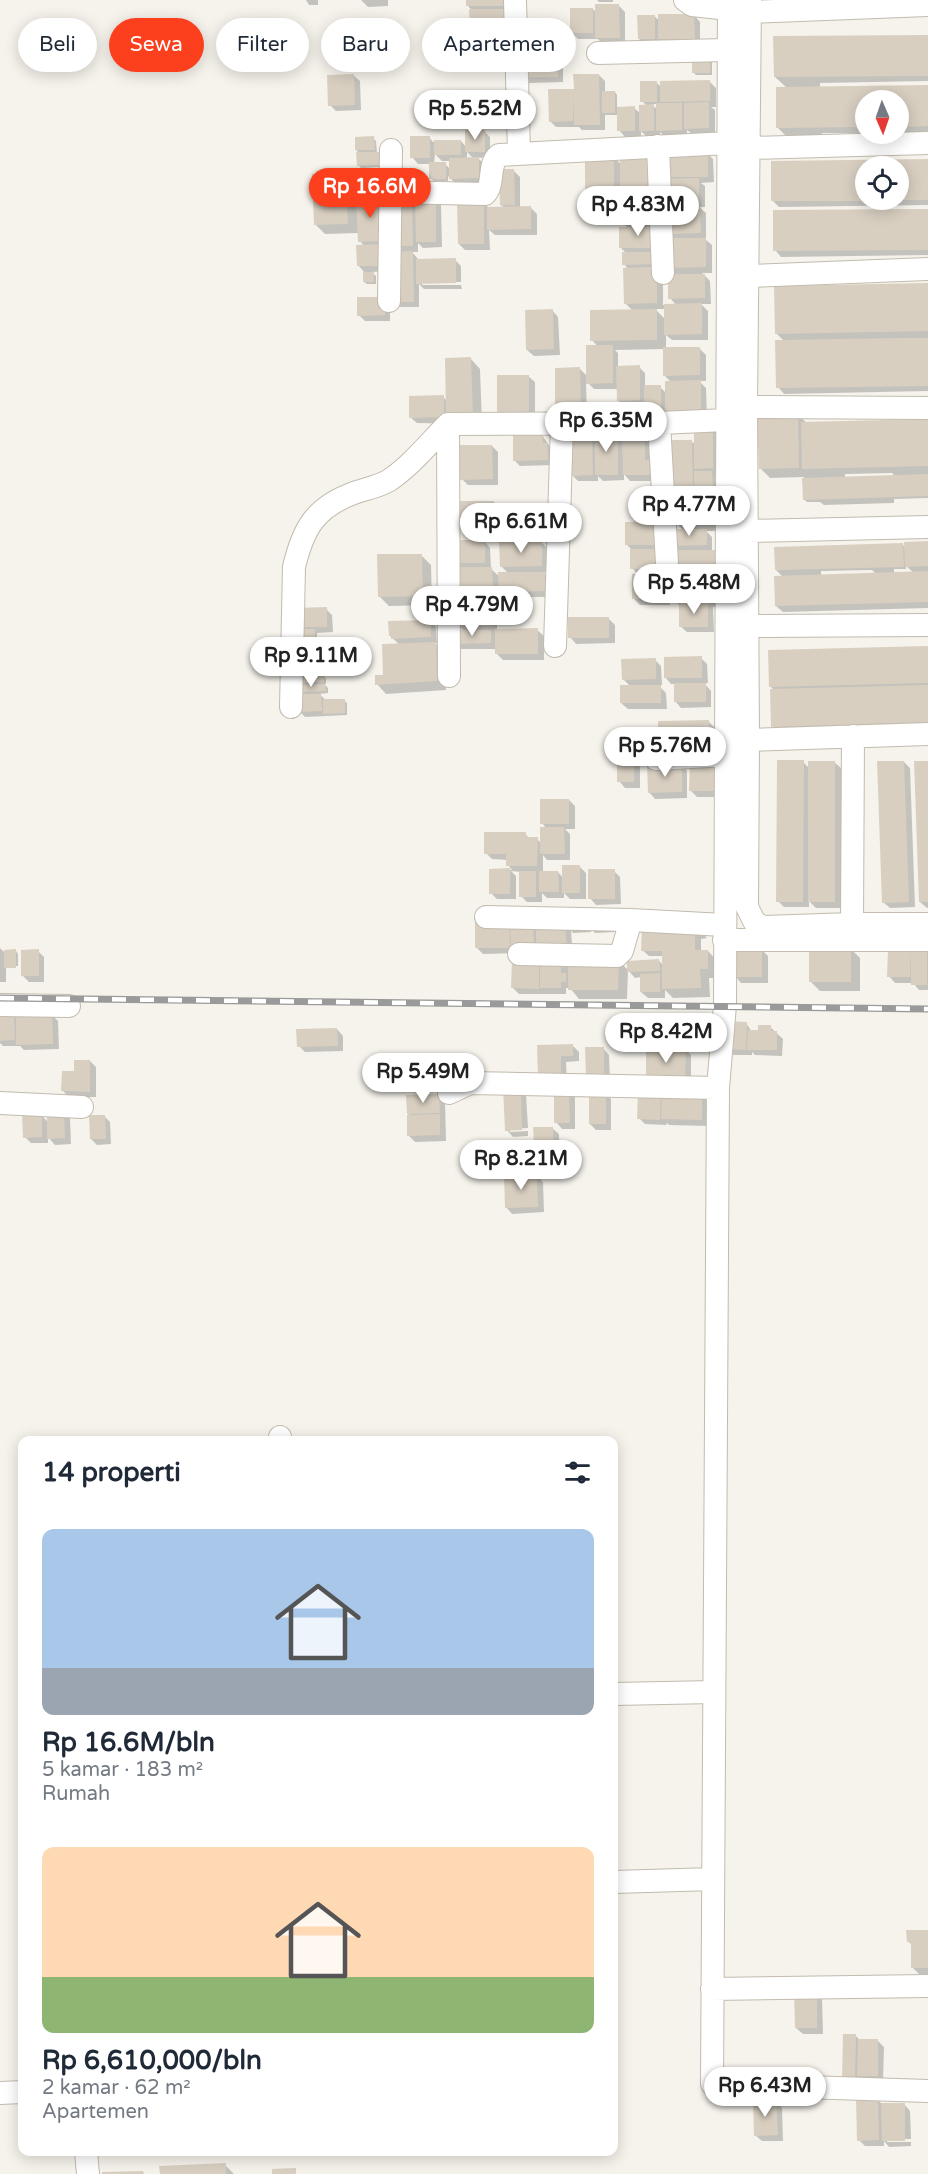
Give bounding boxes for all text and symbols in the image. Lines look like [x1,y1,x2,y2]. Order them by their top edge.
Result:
chip: Beli [18,18,97,72]
chip: Sewa [109,18,204,72]
chip: Filter [216,18,309,72]
chip: Baru [321,18,410,72]
chip: Apartemen [422,18,576,72]
pin: Rp 5.52M [413,90,537,141]
north arrow [855,90,909,144]
map controls [855,90,909,210]
text: Rp 5.52M [428,97,522,121]
button: locate [855,156,909,210]
pin: Rp 16.6M [308,168,432,219]
text: Rp 16.6M [323,175,417,199]
pin: Rp 4.83M [576,186,700,237]
text: Rp 4.83M [591,193,685,217]
pin: Rp 6.35M [544,402,668,453]
text: Rp 6.35M [559,409,653,433]
pin: Rp 4.77M [627,486,751,537]
text: Rp 4.77M [642,493,736,517]
pin: Rp 6.61M [459,503,583,554]
text: Rp 6.61M [474,510,568,534]
pin: Rp 5.48M [632,564,756,615]
text: Rp 5.48M [647,571,741,595]
pin: Rp 4.79M [410,586,534,637]
text: Rp 4.79M [425,593,519,617]
pin: Rp 9.11M [249,637,373,688]
text: Rp 9.11M [264,644,358,668]
pin: Rp 5.76M [603,727,727,778]
text: Rp 5.76M [618,734,712,758]
pin: Rp 8.42M [604,1013,728,1064]
text: Rp 8.42M [619,1020,713,1044]
pin: Rp 5.49M [361,1053,485,1104]
text: Rp 5.49M [376,1060,470,1084]
pin: Rp 8.21M [459,1140,583,1191]
text: Rp 8.21M [474,1147,568,1171]
icon: filters [561,1456,594,1489]
text: 14 properti [42,1457,181,1488]
icon: home [264,1568,372,1676]
text: Rp 16.6M/bln [42,1727,215,1758]
text: 5 kamar · 183 m² [42,1758,203,1782]
text: Rumah [42,1782,110,1806]
icon: home [264,1886,372,1994]
text: Rp 6,610,000/bln [42,2045,262,2076]
pin: Rp 6.43M [703,2067,827,2118]
text: Rp 6.43M [718,2074,812,2098]
text: 2 kamar · 62 m² [42,2076,191,2100]
text: Apartemen [42,2100,149,2124]

